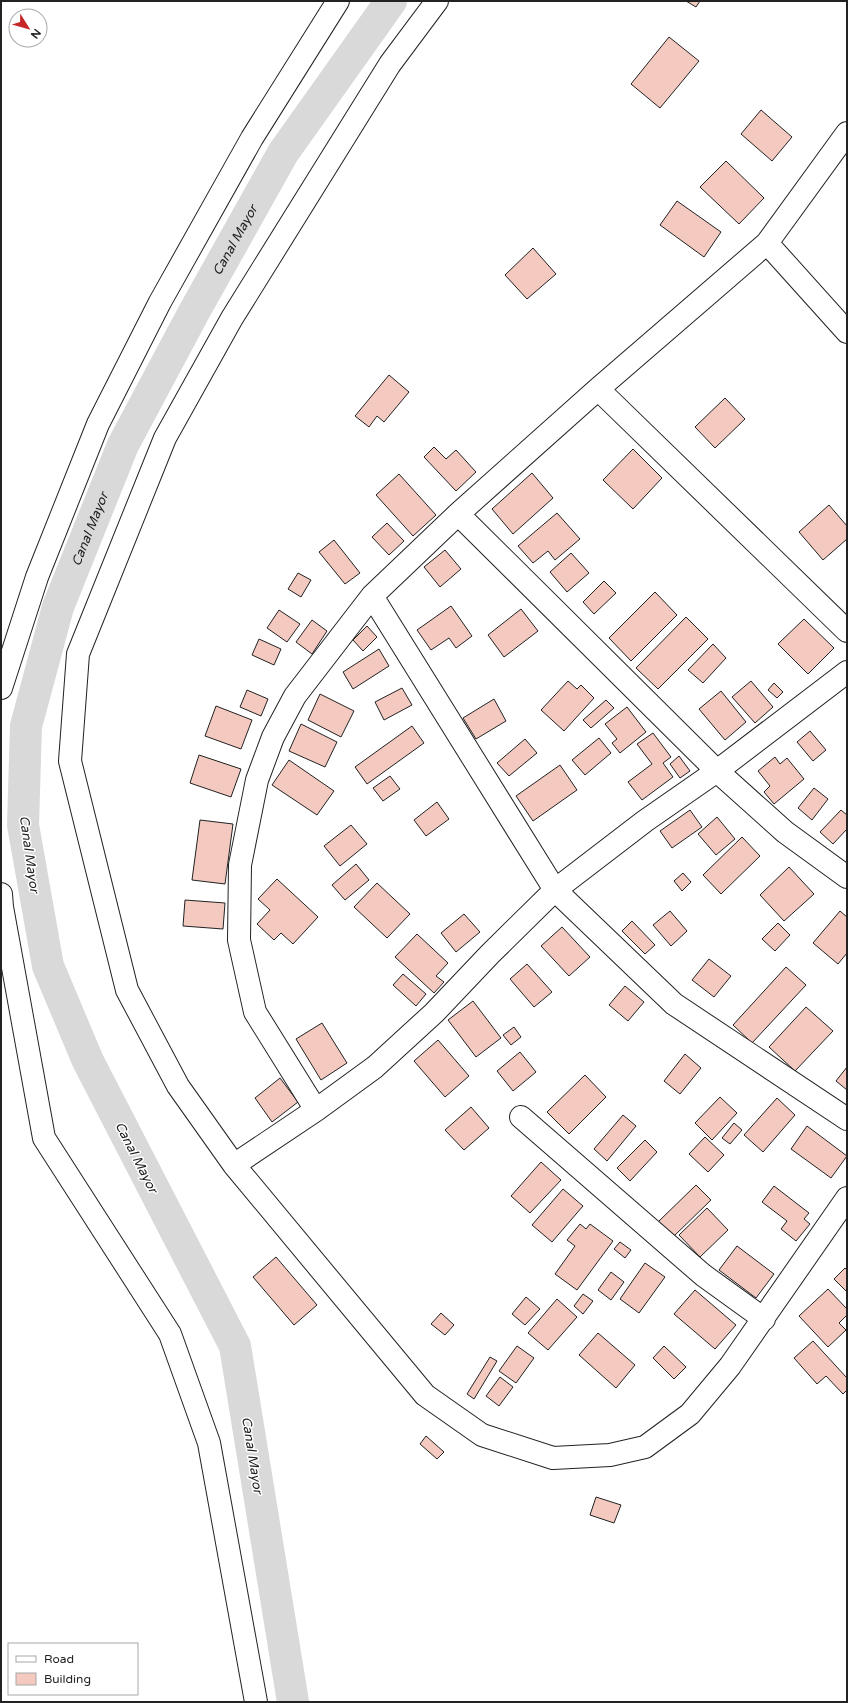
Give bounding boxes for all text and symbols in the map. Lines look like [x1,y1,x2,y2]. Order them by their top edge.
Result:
north arrow [8,8,48,48]
text: N [28,26,43,41]
water label: Canal Mayor [209,201,262,278]
water label: Canal Mayor [68,488,113,568]
water label: Canal Mayor [16,815,43,896]
water label: Canal Mayor [111,1119,162,1198]
water label: Canal Mayor [238,1416,266,1497]
legend [8,1643,138,1695]
text: Road [44,1652,74,1666]
text: Building [44,1672,91,1686]

